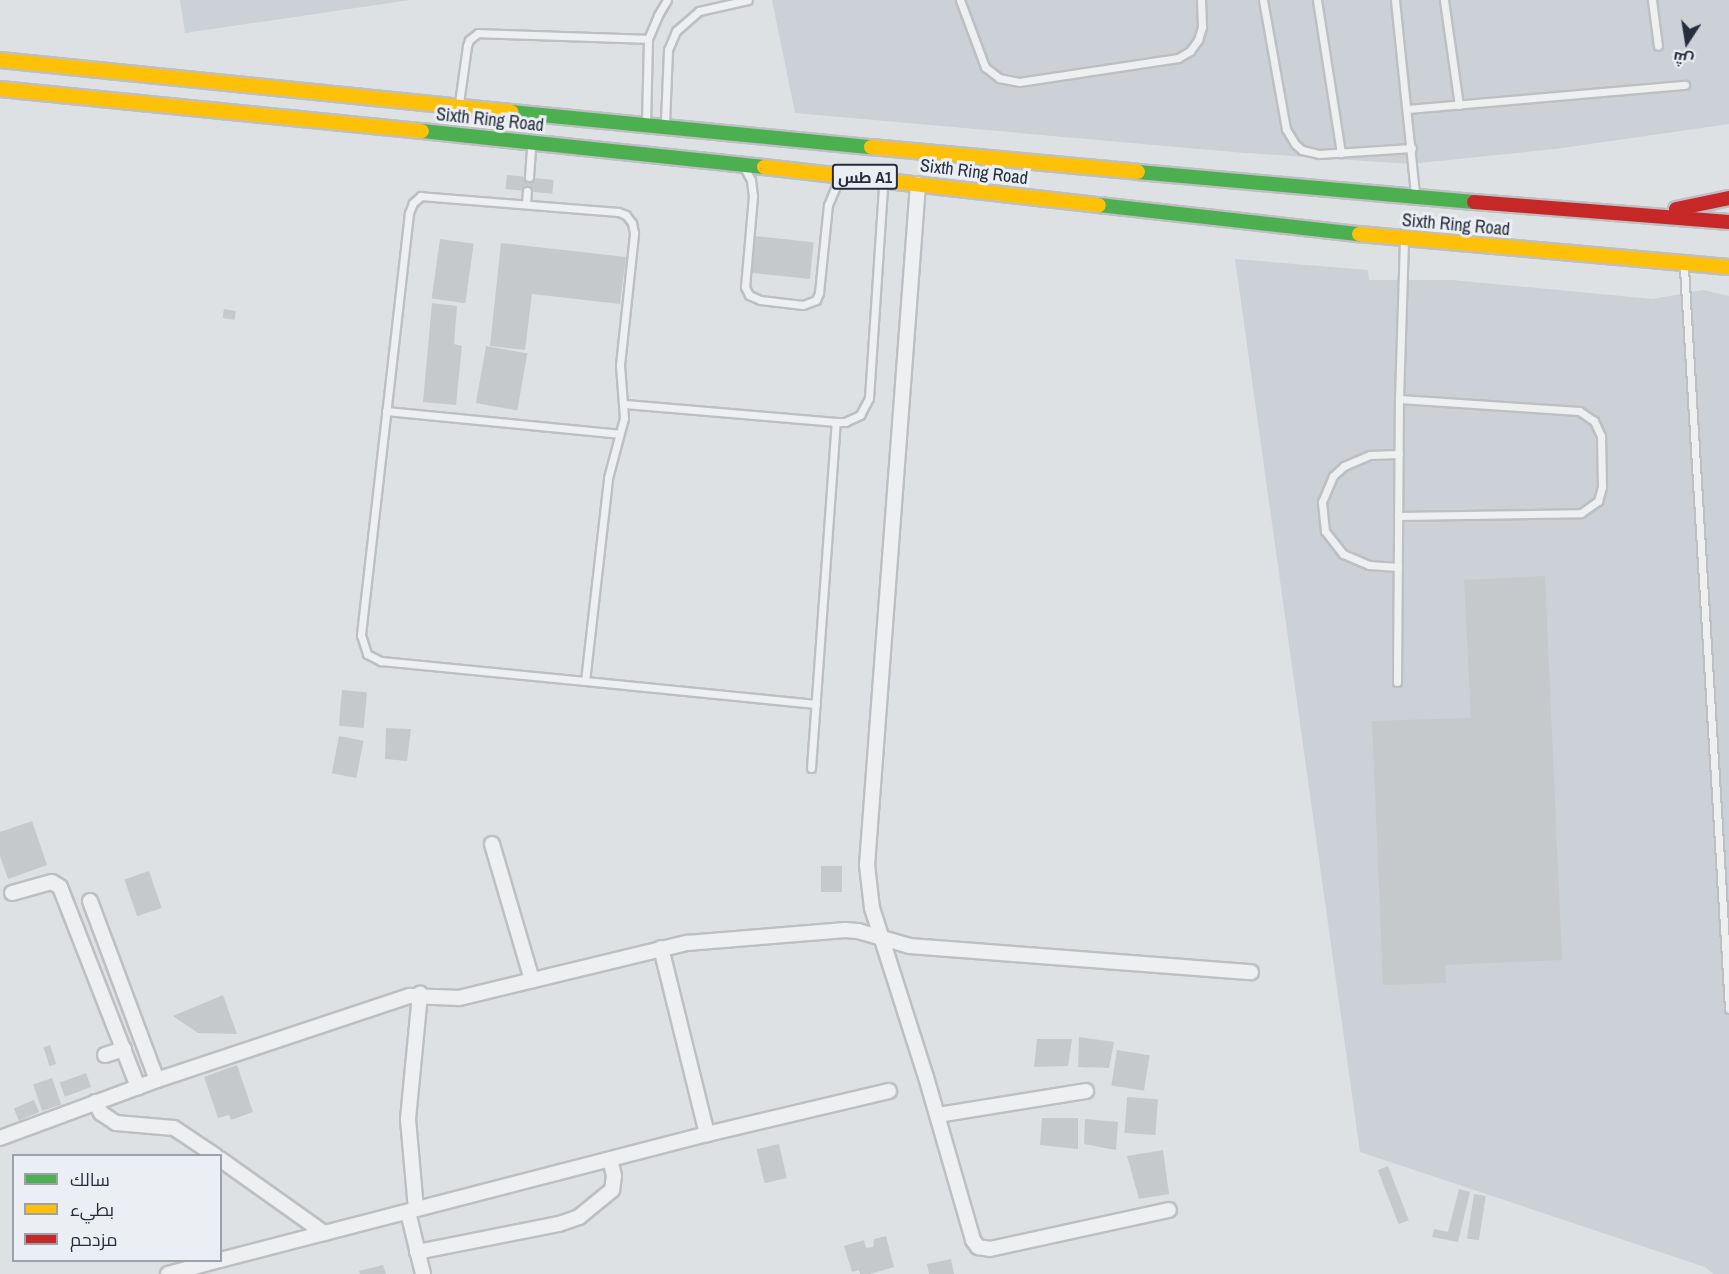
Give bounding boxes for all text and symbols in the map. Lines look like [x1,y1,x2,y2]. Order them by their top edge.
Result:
north arrow [1657,12,1717,72]
text: ش [1671,47,1696,73]
street label: Sixth Ring Road [435,104,545,136]
street label: Sixth Ring Road [919,155,1029,189]
road number: طس A1 [830,164,900,190]
street label: Sixth Ring Road [1401,210,1511,240]
legend [12,1154,222,1262]
text: سالك [70,1167,110,1192]
text: بطيء [70,1197,114,1222]
text: مزدحم [70,1227,118,1252]

